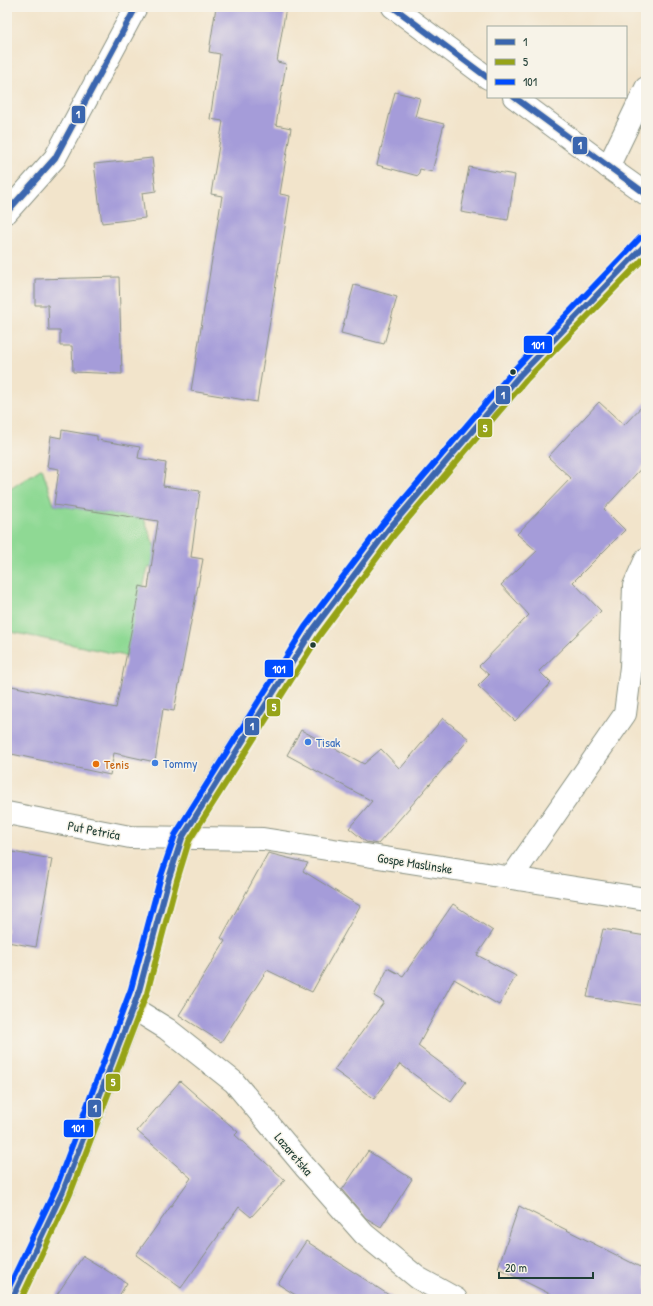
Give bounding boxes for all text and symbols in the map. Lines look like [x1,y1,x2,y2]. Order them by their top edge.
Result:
legend [487,26,627,98]
text: 1 [523,33,527,50]
text: 5 [523,53,528,70]
text: 101 [523,73,537,90]
line badge: 1 [71,105,86,124]
text: 1 [76,107,80,121]
line badge: 1 [572,136,588,155]
text: 1 [578,138,582,152]
line badge: 101 [523,335,553,354]
text: 101 [532,338,544,352]
unlabelled marker [508,367,518,377]
line badge: 1 [495,385,511,405]
text: 1 [501,388,505,402]
line badge: 5 [477,418,493,438]
text: 5 [483,421,488,435]
unlabelled marker [308,640,318,650]
line badge: 101 [264,659,294,678]
text: 101 [273,662,285,676]
line badge: 5 [266,698,281,717]
text: 5 [272,700,277,714]
line badge: 1 [244,717,260,736]
text: 1 [250,719,254,733]
place label: Tisak [316,733,341,751]
marker: Tisak [303,737,313,747]
place label: Tommy [163,754,198,772]
place label: Tenis [104,755,129,773]
marker: Tommy [150,758,160,768]
marker: Tenis [91,759,101,769]
street label: Put Petrića [66,816,122,844]
street label: Gospe Maslinske [376,848,454,878]
line badge: 5 [105,1073,121,1092]
text: 5 [111,1075,116,1089]
line badge: 1 [87,1099,102,1118]
text: 1 [93,1101,97,1115]
line badge: 101 [63,1119,94,1138]
text: 101 [72,1121,84,1135]
street label: Lazaretska [271,1129,317,1179]
scale bar [499,1254,593,1280]
text: 20 m [505,1259,527,1276]

